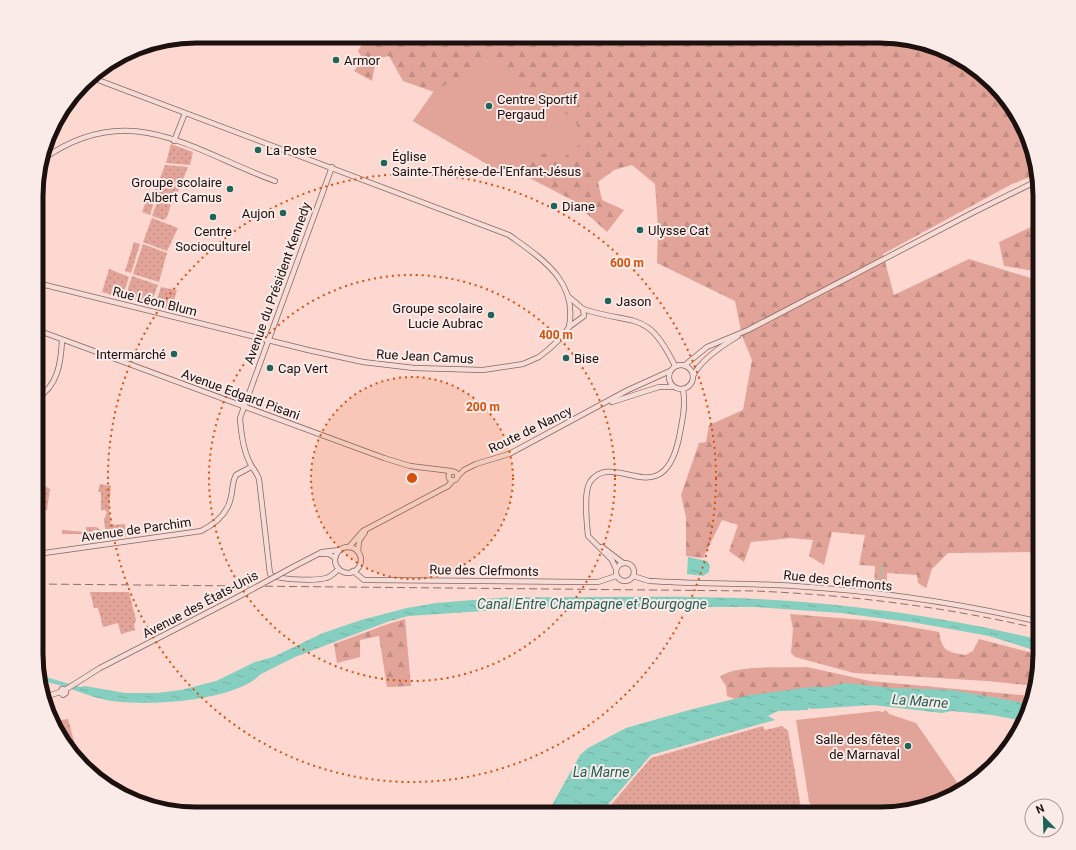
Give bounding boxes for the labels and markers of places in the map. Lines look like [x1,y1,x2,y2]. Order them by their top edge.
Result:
place label: Armor [344,53,381,68]
marker: Armor [331,55,341,65]
place label: Centre Sportif Pergaud [497,92,578,122]
marker: Centre Sportif Pergaud [484,101,494,111]
place label: La Poste [266,143,317,158]
marker: La Poste [253,145,263,155]
place label: Église Sainte-Thérèse-de-l'Enfant-Jésus [392,149,581,179]
marker: Église Sainte-Thérèse-de-l'Enfant-Jésus [379,158,389,168]
place label: Groupe scolaire Albert Camus [131,175,222,205]
marker: Groupe scolaire Albert Camus [225,184,235,194]
place label: Diane [562,199,595,214]
marker: Diane [549,201,559,211]
place label: Aujon [242,206,275,221]
marker: Aujon [278,208,288,218]
marker: Centre Socioculturel [208,212,218,222]
place label: Ulysse Cat [648,223,709,238]
place label: Centre Socioculturel [175,224,251,254]
marker: Ulysse Cat [635,225,645,235]
place label: Jason [616,294,652,309]
marker: Jason [603,296,613,306]
place label: Groupe scolaire Lucie Aubrac [392,301,483,331]
marker: Groupe scolaire Lucie Aubrac [486,310,496,320]
place label: Intermarché [96,347,166,362]
marker: Intermarché [169,349,179,359]
place label: Bise [574,351,599,366]
marker: Bise [561,353,571,363]
place label: Cap Vert [278,361,328,376]
marker: Cap Vert [265,363,275,373]
centre of rings [405,471,419,485]
place label: Salle des fêtes de Marnaval [815,732,900,762]
marker: Salle des fêtes de Marnaval [903,741,913,751]

